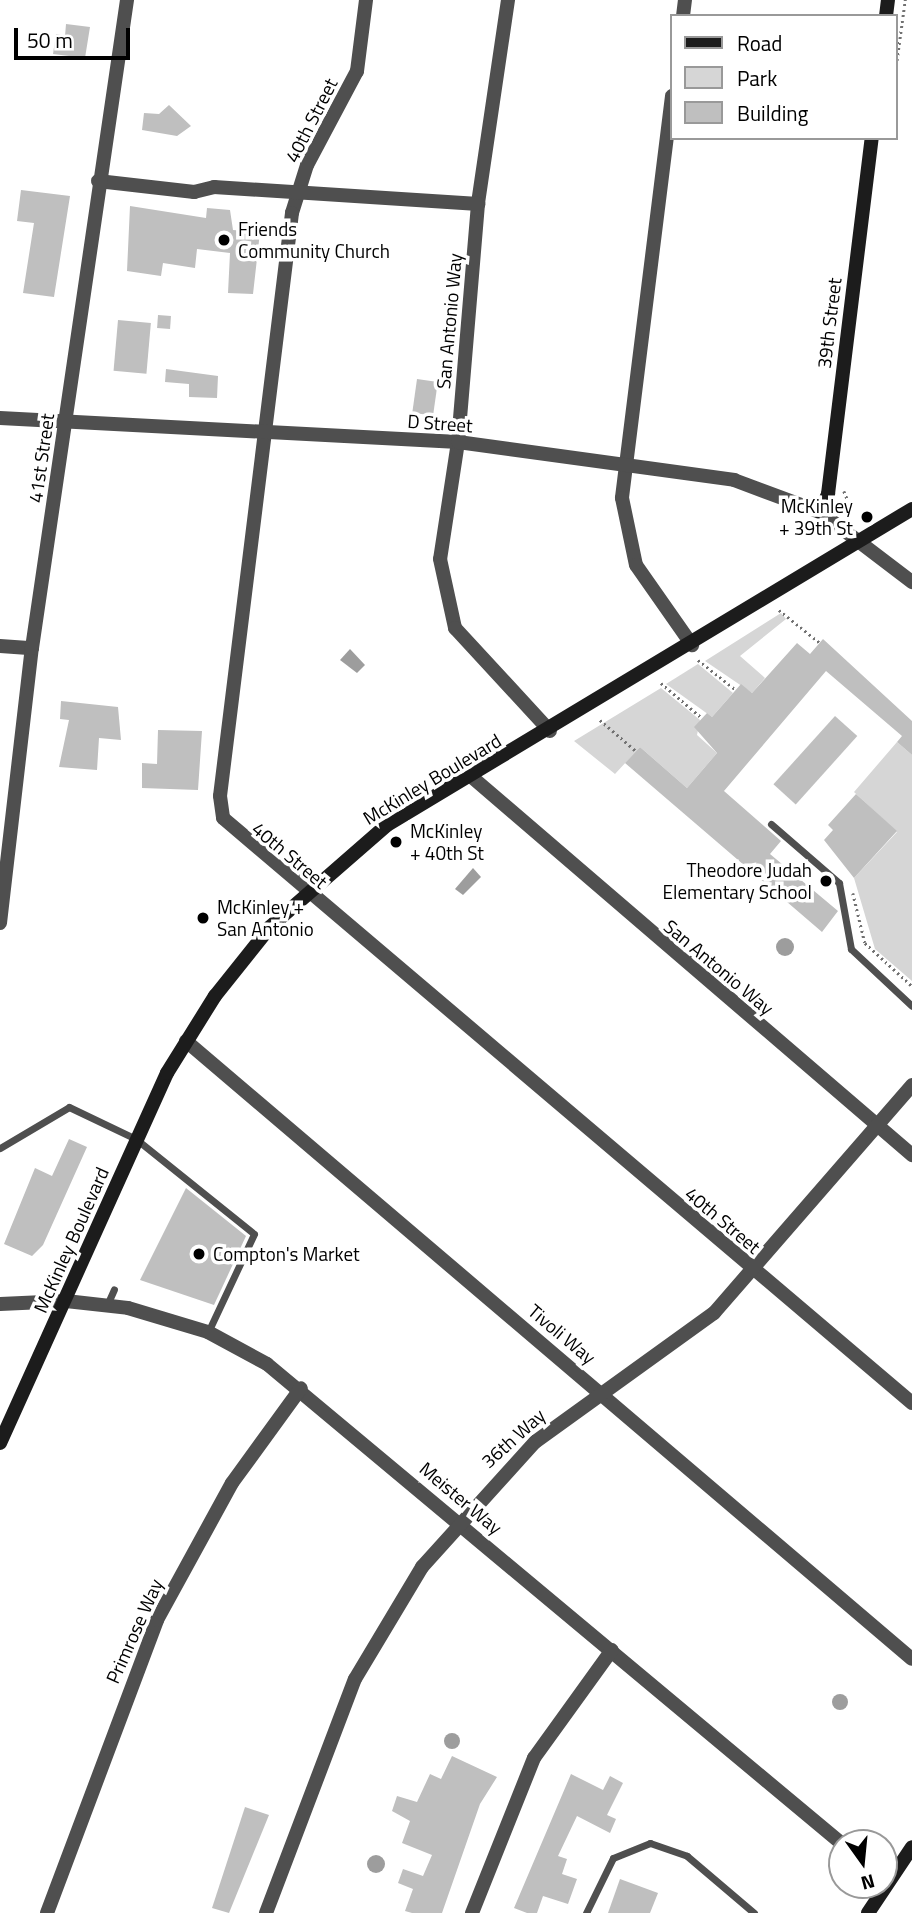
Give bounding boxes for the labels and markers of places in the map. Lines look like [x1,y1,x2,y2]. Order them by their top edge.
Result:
place label: Friends Community Church [238,218,390,262]
marker: Friends Community Church [216,232,232,248]
place label: McKinley + 39th St [779,495,853,539]
marker: McKinley + 39th St [859,509,875,525]
place label: McKinley + 40th St [410,820,484,864]
marker: McKinley + 40th St [388,834,404,850]
place label: Theodore Judah Elementary School [663,859,812,903]
marker: Theodore Judah Elementary School [818,873,834,889]
place label: McKinley + San Antonio [217,896,314,940]
marker: McKinley + San Antonio [195,910,211,926]
place label: Compton's Market [213,1243,360,1265]
marker: Compton's Market [191,1246,207,1262]

